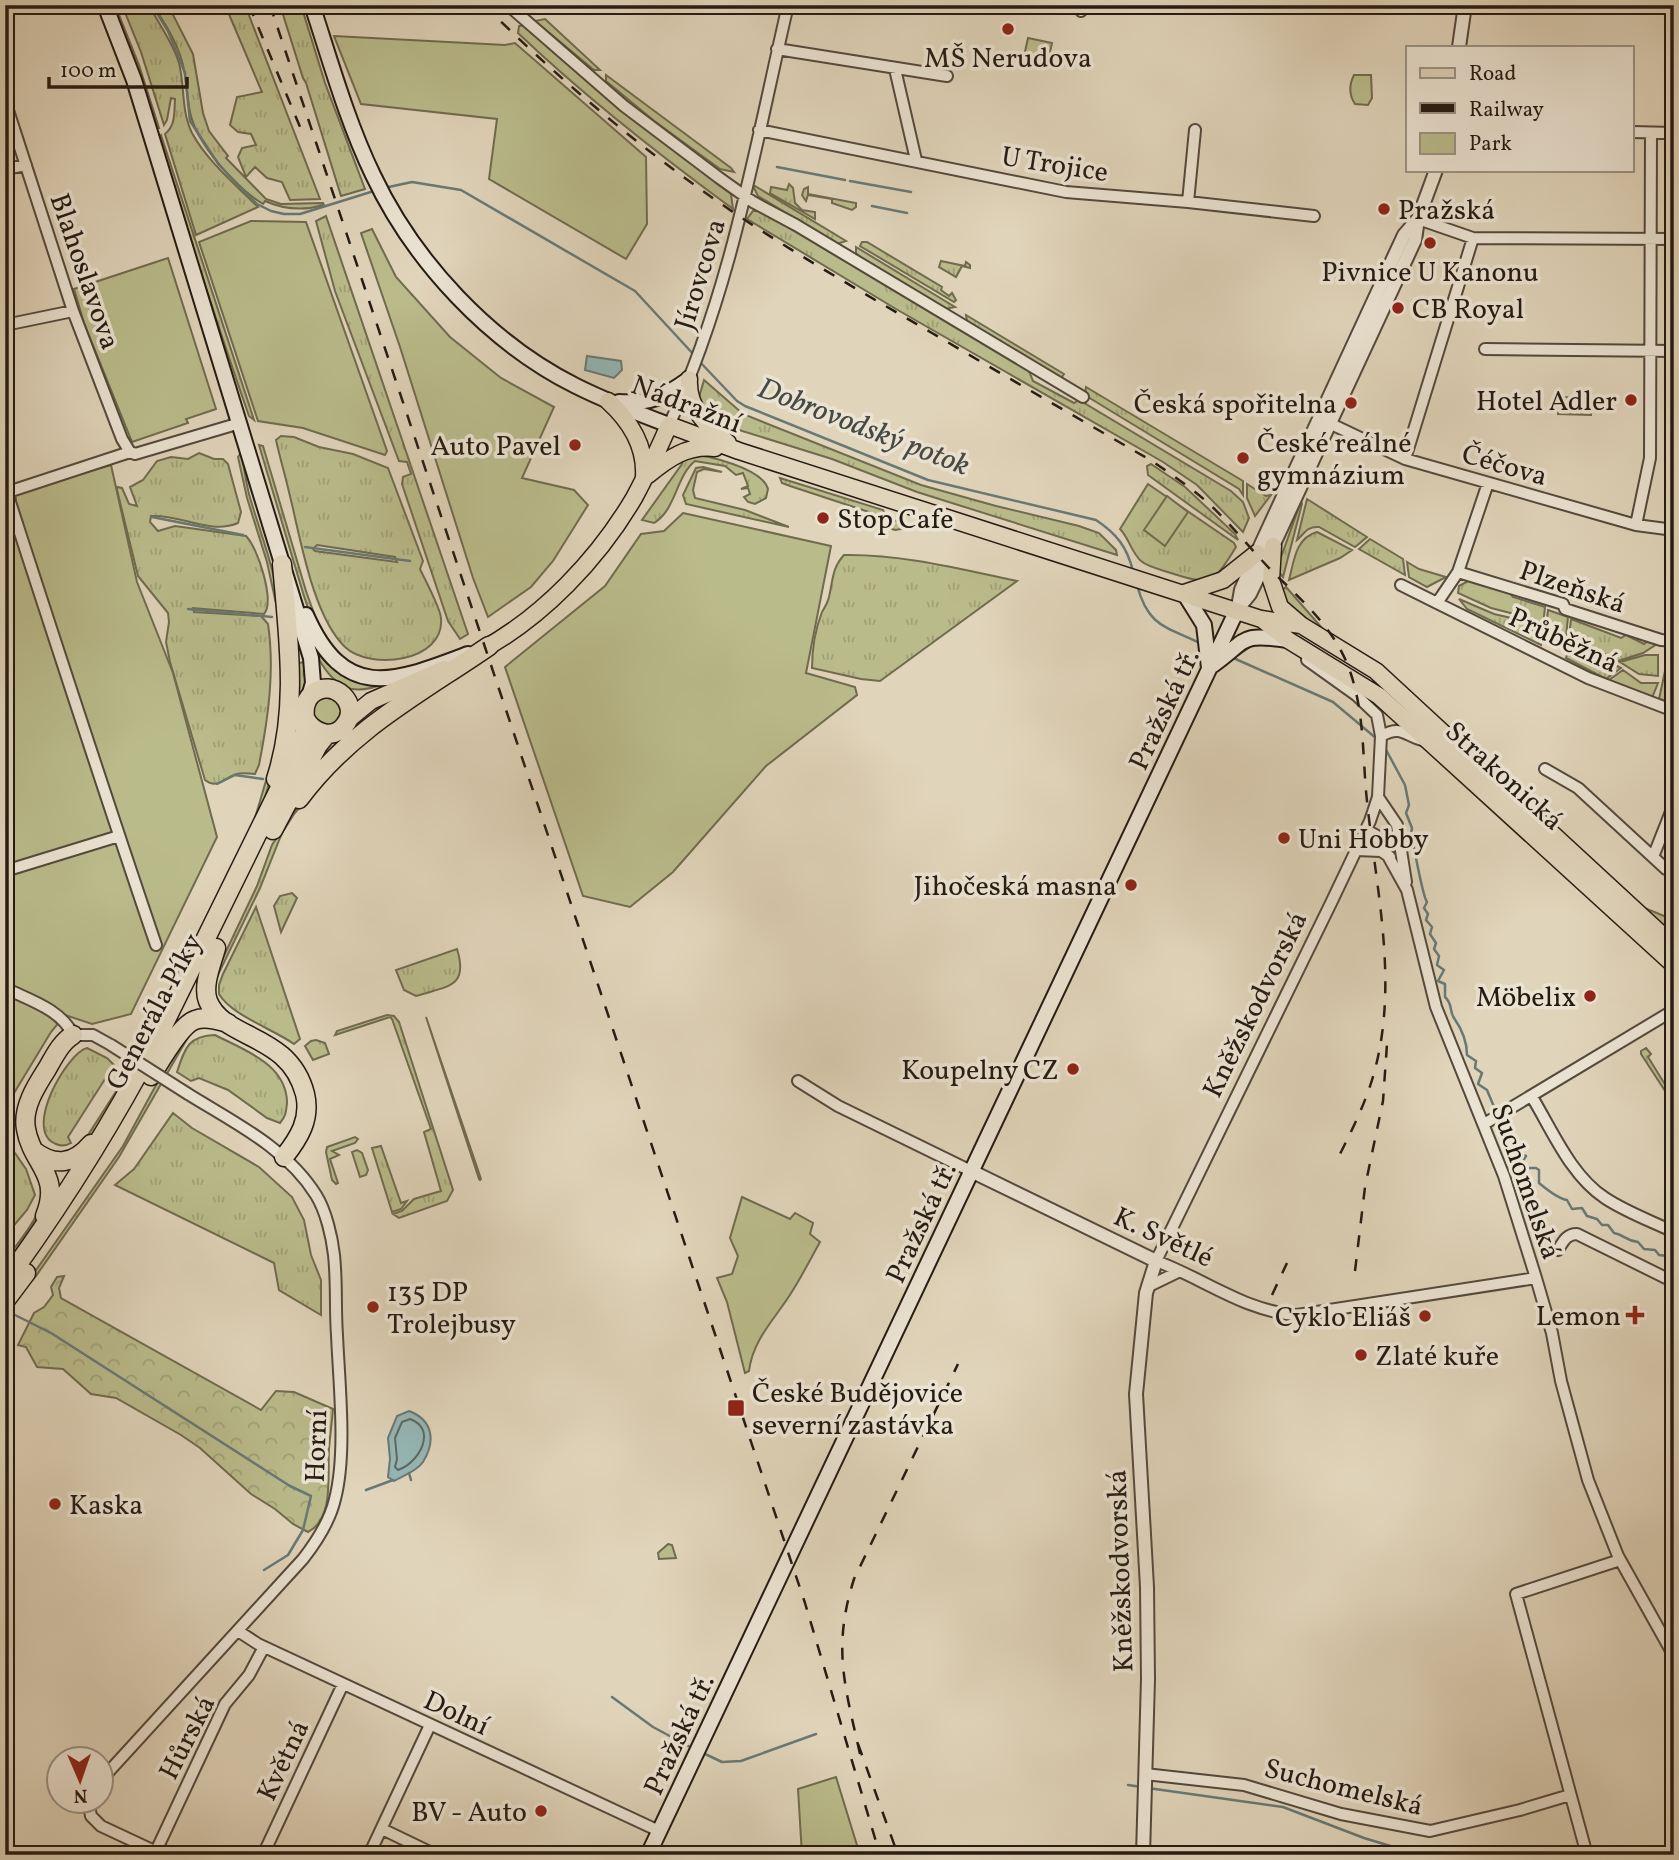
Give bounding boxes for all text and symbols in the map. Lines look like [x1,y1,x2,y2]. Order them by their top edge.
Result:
marker: MŠ Nerudova [1000,21,1016,37]
place label: MŠ Nerudova [924,40,1092,79]
scale bar [49,46,187,90]
legend [1406,46,1634,172]
text: 100 m [60,57,117,86]
text: Road [1469,60,1516,89]
text: Railway [1469,96,1545,125]
text: Park [1469,130,1512,159]
street label: U Trojice [998,138,1111,193]
street label: Blahoslavova [39,189,129,355]
place label: Pražská [1398,192,1495,231]
marker: Pražská [1376,201,1392,217]
street label: Jírovcova [666,214,737,335]
marker: Pivnice U Kanonu [1422,235,1438,251]
place label: Pivnice U Kanonu [1321,254,1539,293]
place label: CB Royal [1412,291,1524,330]
marker: CB Royal [1390,300,1406,316]
street label: Nádražní [625,366,747,444]
water label: Dobrovodský potok [751,368,975,488]
place label: Hotel Adler [1476,383,1617,422]
place label: Česká spořitelna [1134,386,1337,425]
marker: Hotel Adler [1623,392,1639,408]
marker: Česká spořitelna [1343,395,1359,411]
place label: České reálné gymnázium [1257,425,1412,496]
place label: Auto Pavel [430,428,561,467]
street label: Čéčova [1457,436,1552,497]
marker: Auto Pavel [567,437,583,453]
marker: České reálné gymnázium [1235,450,1251,466]
place label: Stop Cafe [837,501,954,540]
marker: Stop Cafe [815,510,831,526]
street label: Plzeňská [1514,552,1630,625]
street label: Průběžná [1502,599,1624,684]
street label: Pražská tř. [1120,643,1210,777]
street label: Strakonická [1436,713,1571,840]
place label: Uni Hobby [1298,821,1429,860]
marker: Uni Hobby [1276,830,1292,846]
place label: Jihočeská masna [914,868,1117,907]
marker: Jihočeská masna [1123,877,1139,893]
street label: Kněžskodvorská [1194,905,1318,1105]
street label: Generála Píky [98,927,213,1097]
place label: Möbelix [1476,979,1576,1018]
marker: Möbelix [1582,988,1598,1004]
place label: Koupelny CZ [901,1052,1059,1091]
marker: Koupelny CZ [1065,1061,1081,1077]
street label: Suchomelská [1480,1099,1569,1265]
street label: Pražská tř. [877,1156,967,1290]
street label: K. Světlé [1107,1198,1219,1278]
place label: 135 DP Trolejbusy [387,1274,516,1345]
place label: Lemon [1536,1298,1621,1337]
marker: 135 DP Trolejbusy [365,1299,381,1315]
place label: Cyklo Eliáš [1275,1299,1411,1338]
marker: Lemon [1627,1307,1643,1323]
marker: Cyklo Eliáš [1417,1308,1433,1324]
place label: Zlaté kuře [1375,1338,1499,1377]
marker: Zlaté kuře [1353,1347,1369,1363]
place label: České Budějovice severní zastávka [752,1375,963,1446]
marker: České Budějovice severní zastávka [726,1398,746,1418]
street label: Horní [297,1408,338,1483]
street label: Kněžskodvorská [1098,1469,1145,1673]
place label: Kaska [69,1487,143,1526]
marker: Kaska [47,1496,63,1512]
street label: Pražská tř. [635,1668,725,1802]
street label: Dolní [417,1682,496,1747]
street label: Hůrská [150,1689,226,1787]
street label: Květná [249,1714,320,1808]
north arrow [46,1744,116,1814]
street label: Suchomelská [1260,1750,1427,1827]
text: N [73,1782,88,1808]
place label: BV - Auto [411,1794,527,1833]
marker: BV - Auto [533,1803,549,1819]

